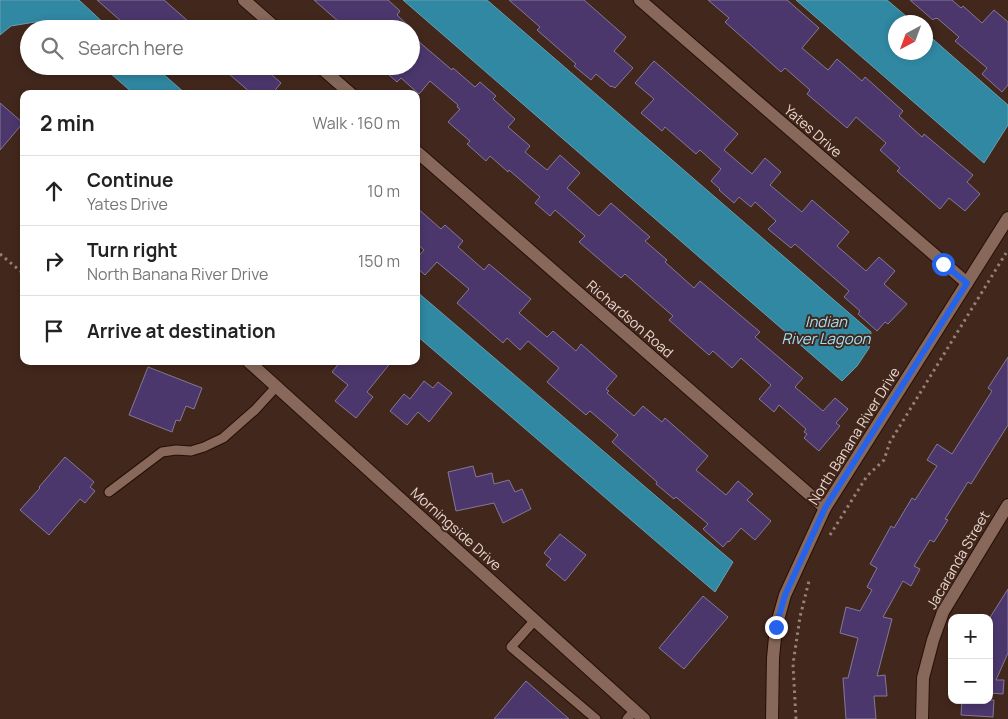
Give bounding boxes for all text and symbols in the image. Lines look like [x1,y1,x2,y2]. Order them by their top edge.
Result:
north arrow [888,15,933,60]
search box [20,20,420,75]
icon: search [38,34,66,62]
text: Search here [78,35,184,61]
street label: Yates Drive [780,100,846,161]
text: 2 min [40,109,95,137]
text: Walk · 160 m [312,112,400,134]
text: Continue [87,167,173,193]
icon: ahead [40,177,68,205]
text: 10 m [367,180,400,202]
text: Yates Drive [87,193,168,215]
text: Turn right [87,237,177,263]
icon: right [40,247,68,275]
text: 150 m [358,250,400,272]
route start [932,253,955,276]
text: North Banana River Drive [87,263,268,285]
street label: Richardson Road [583,276,678,362]
water label: Indian River Lagoon [782,311,872,349]
icon: arrive [40,317,68,345]
text: Arrive at destination [87,318,276,344]
street label: North Banana River Drive [803,363,904,508]
street label: Morningside Drive [407,483,506,574]
street label: Jacaranda Street [922,507,994,612]
map controls [948,614,993,704]
button: + [948,614,993,659]
route end [765,616,788,639]
button: − [948,659,993,704]

